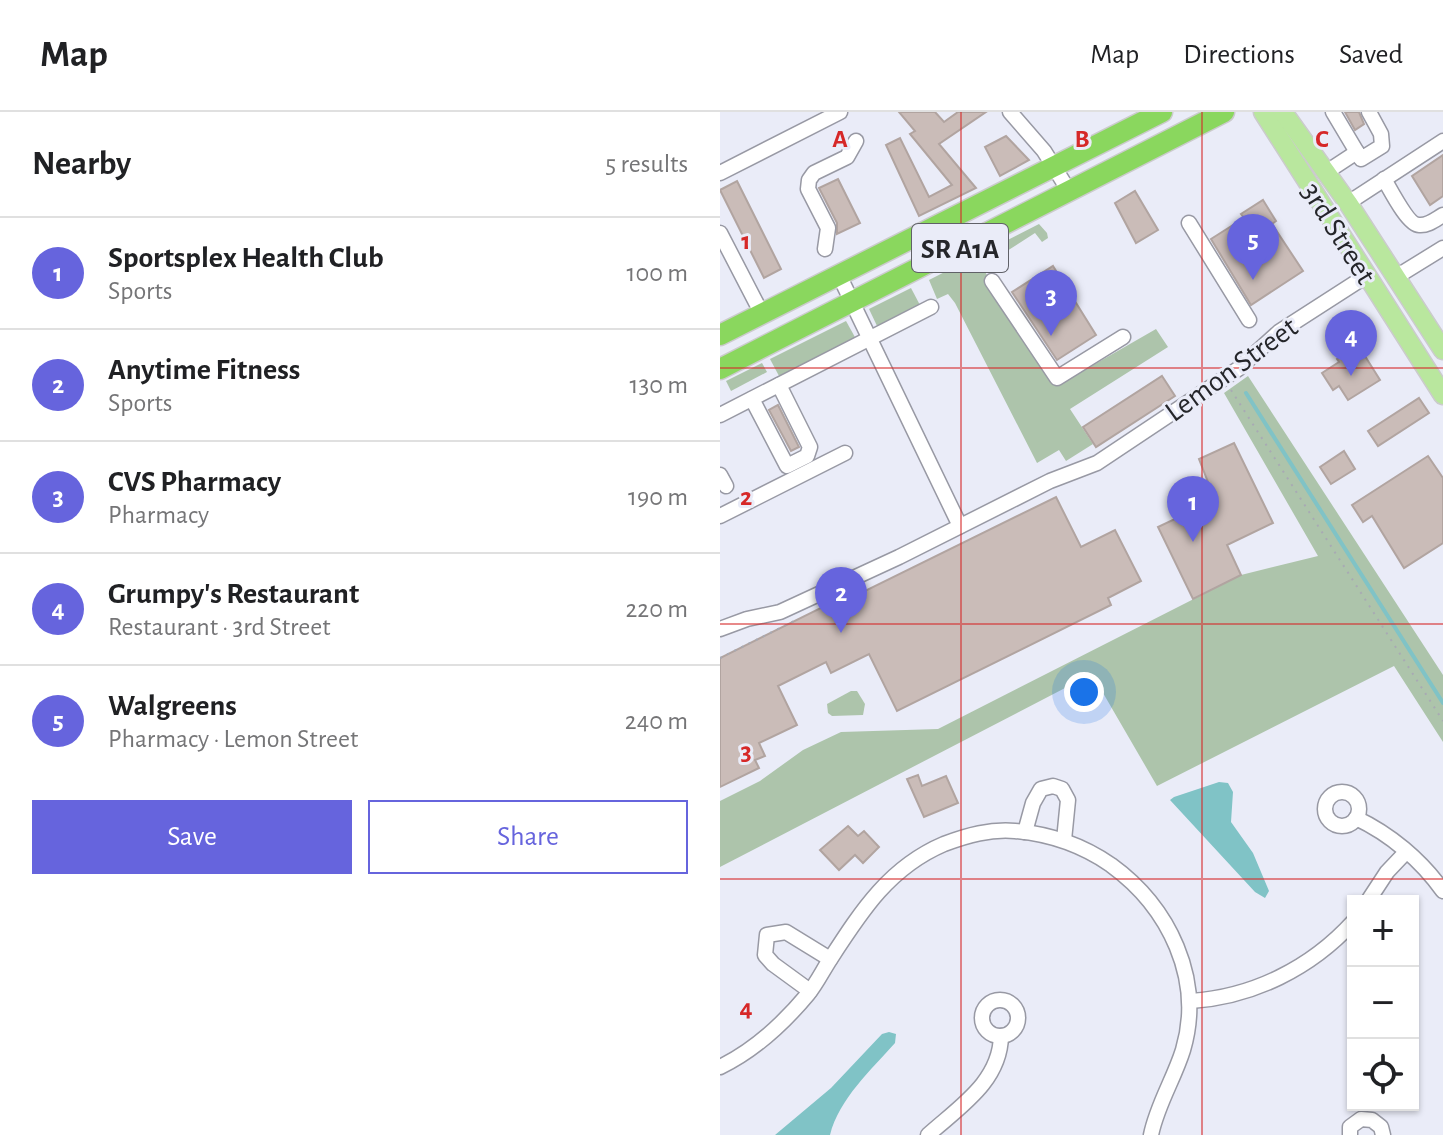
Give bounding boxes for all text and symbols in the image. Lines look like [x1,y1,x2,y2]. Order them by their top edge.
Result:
text: Map [40,36,108,74]
text: Map [1090,41,1139,69]
text: Directions [1183,41,1295,69]
text: Saved [1339,41,1403,69]
text: A [832,126,848,152]
text: B [1074,126,1090,152]
text: C [1315,126,1329,152]
text: Nearby [32,147,131,181]
text: 5 results [605,151,688,177]
street label: 3rd Street [1295,178,1381,290]
pin: 5 [1227,214,1279,280]
road number: SR A1A [912,224,1008,272]
text: 1 [741,228,751,254]
text: Sportsplex Health Club [108,243,384,273]
text: 1 [53,260,63,286]
text: 100 m [627,260,688,286]
pin: 3 [1025,270,1077,336]
text: Sports [108,278,172,304]
pin: 4 [1325,310,1377,376]
street label: Lemon Street [1160,312,1304,428]
text: Anytime Fitness [108,355,300,385]
text: 2 [52,372,64,398]
text: 130 m [630,372,688,398]
text: Sports [108,390,172,416]
text: CVS Pharmacy [108,467,281,497]
pin: 1 [1167,476,1219,542]
text: 3 [52,484,64,510]
text: 190 m [628,484,688,510]
text: 2 [740,484,752,510]
text: Pharmacy [108,502,209,528]
pin: 2 [815,567,867,633]
text: Grumpy's Restaurant [108,579,359,609]
text: 4 [51,596,65,622]
text: 220 m [626,596,688,622]
text: Restaurant · 3rd Street [108,614,331,640]
your location [1064,672,1104,712]
text: Walgreens [108,691,237,721]
text: 5 [52,708,64,734]
text: 240 m [625,708,688,734]
text: Pharmacy · Lemon Street [108,726,358,752]
text: 3 [740,739,752,765]
button: Save [32,800,352,874]
button: Share [368,800,688,874]
map controls [1347,895,1419,1111]
button: + [1347,895,1419,967]
button: − [1347,967,1419,1039]
text: 4 [739,995,753,1021]
button: locate [1347,1039,1419,1111]

